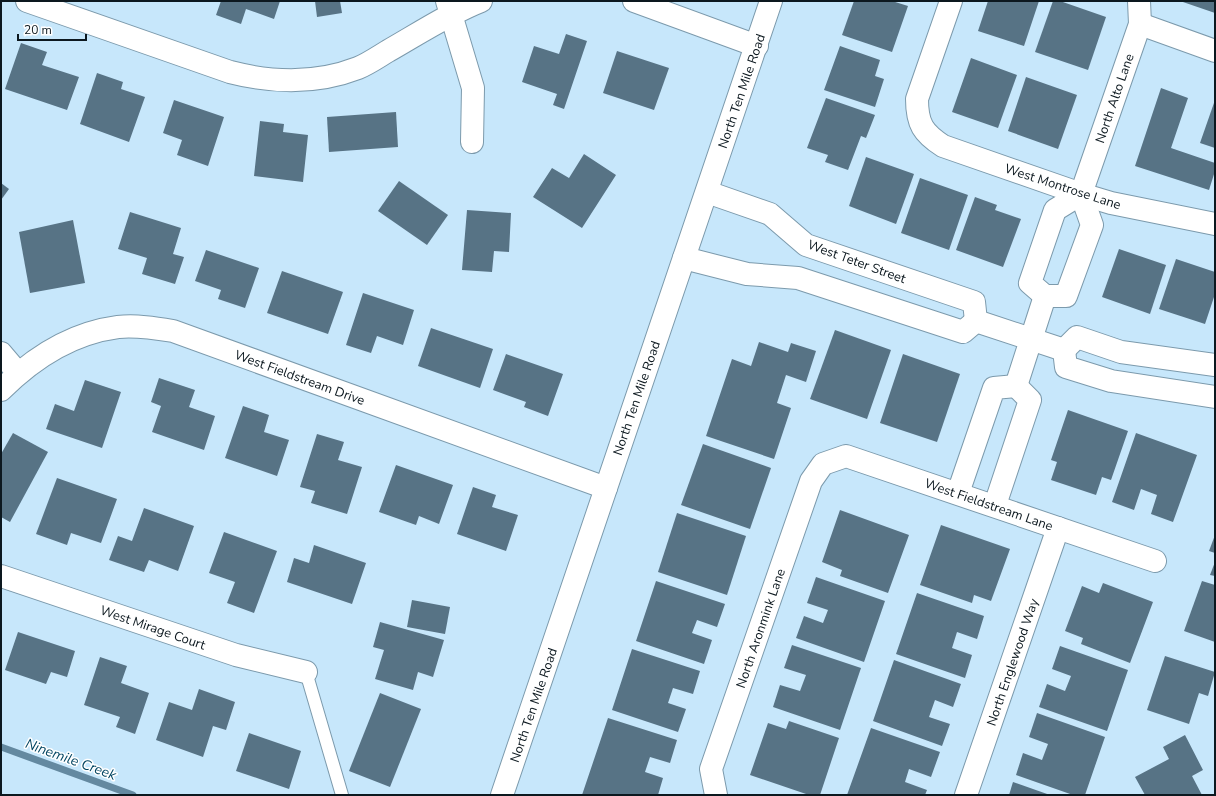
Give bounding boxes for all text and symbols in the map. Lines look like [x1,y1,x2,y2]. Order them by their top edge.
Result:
scale bar [18,16,86,42]
text: 20 m [24,22,52,38]
street label: North Ten Mile Road [714,32,770,151]
street label: North Alto Lane [1091,51,1139,146]
street label: West Montrose Lane [1002,160,1123,214]
street label: West Teter Street [805,236,909,288]
street label: North Ten Mile Road [609,339,665,458]
street label: West Fieldstream Drive [232,346,367,410]
street label: West Fieldstream Lane [922,474,1055,535]
street label: North Aronmink Lane [732,566,790,691]
street label: North Englewood Way [983,596,1043,728]
street label: West Mirage Court [98,601,208,655]
street label: North Ten Mile Road [506,646,562,765]
water label: Ninemile Creek [23,734,120,785]

